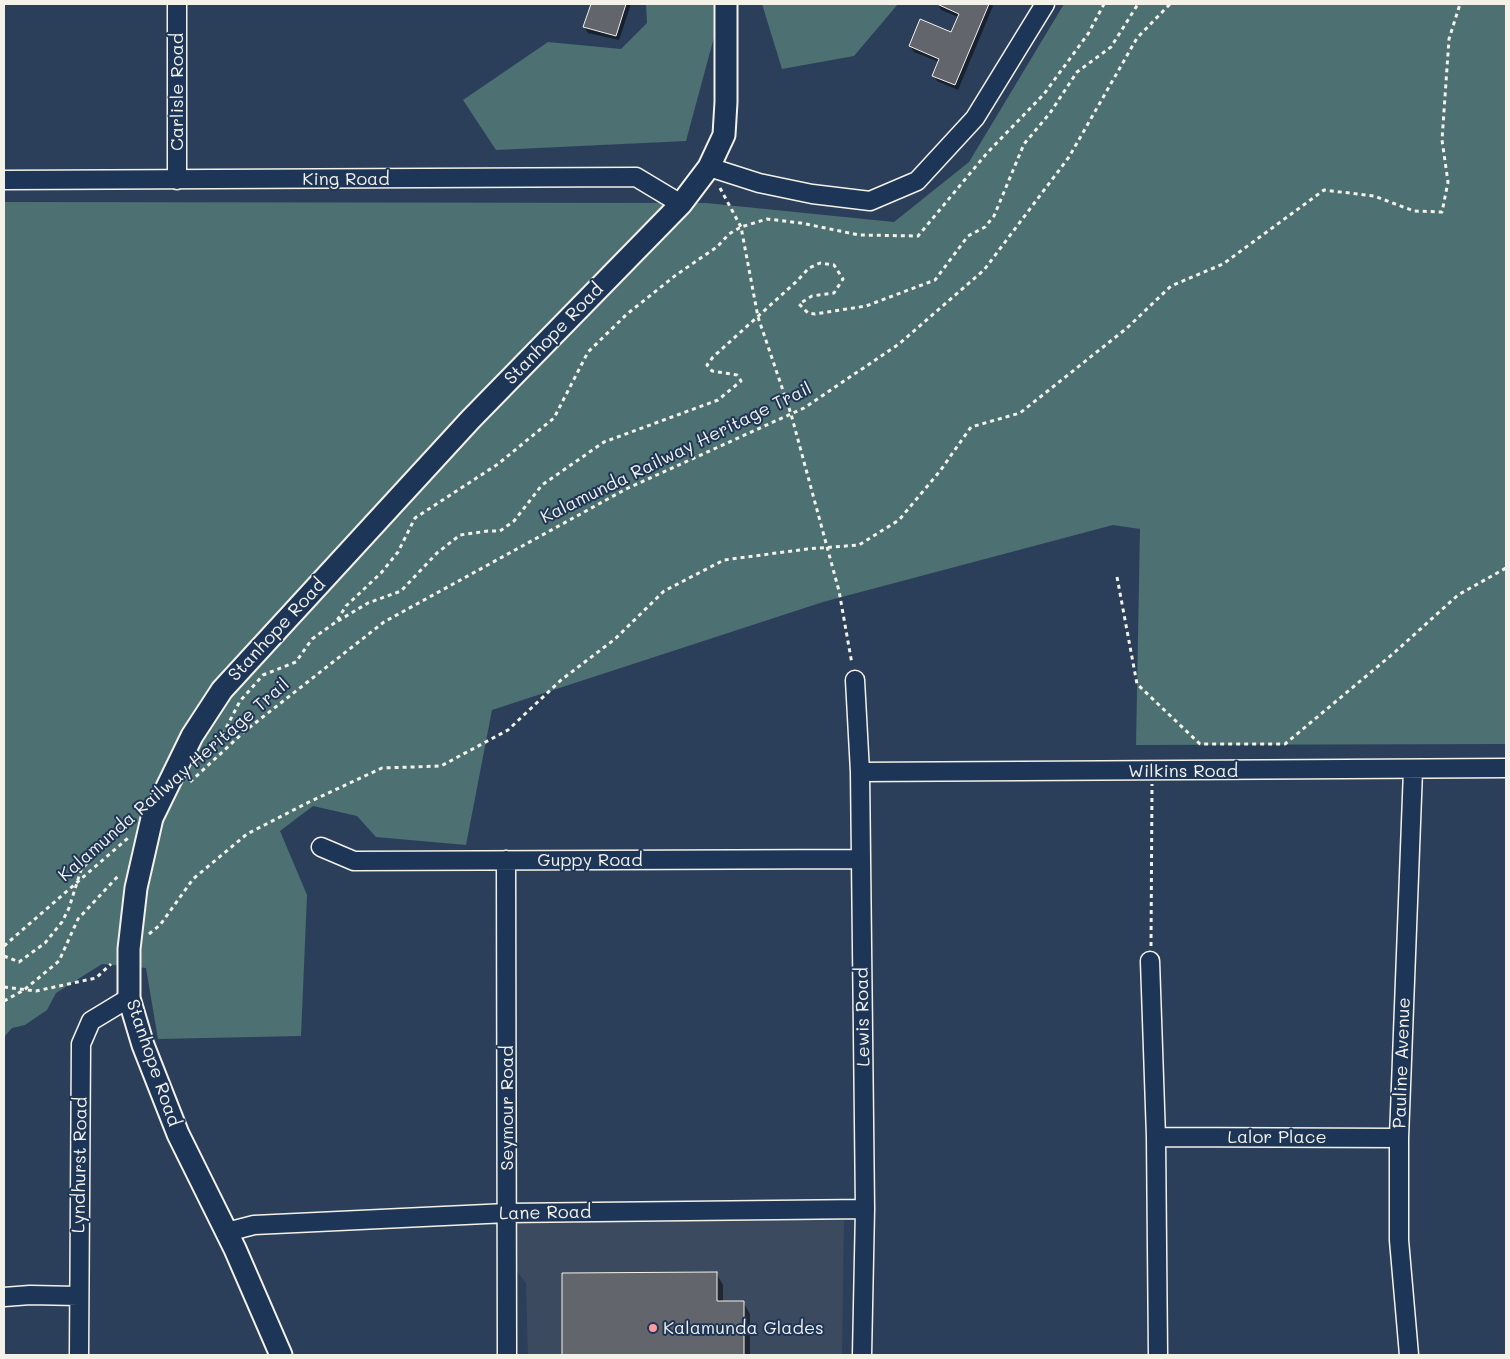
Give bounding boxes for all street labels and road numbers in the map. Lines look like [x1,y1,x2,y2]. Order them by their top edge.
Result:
street label: Carlisle Road [166,33,188,151]
street label: King Road [302,168,390,190]
street label: Stanhope Road [500,279,608,389]
street label: Kalamunda Railway Heritage Trail [537,378,815,528]
street label: Stanhope Road [224,574,330,686]
street label: Kalamunda Railway Heritage Trail [54,674,294,886]
street label: Wilkins Road [1128,760,1238,782]
street label: Guppy Road [537,849,643,871]
street label: Lewis Road [851,967,875,1067]
street label: Stanhope Road [121,997,185,1129]
street label: Pauline Avenue [1389,997,1415,1129]
street label: Seymour Road [496,1045,518,1171]
street label: Lyndhurst Road [68,1097,92,1233]
street label: Lalor Place [1227,1126,1327,1148]
street label: Lane Road [499,1201,591,1225]

